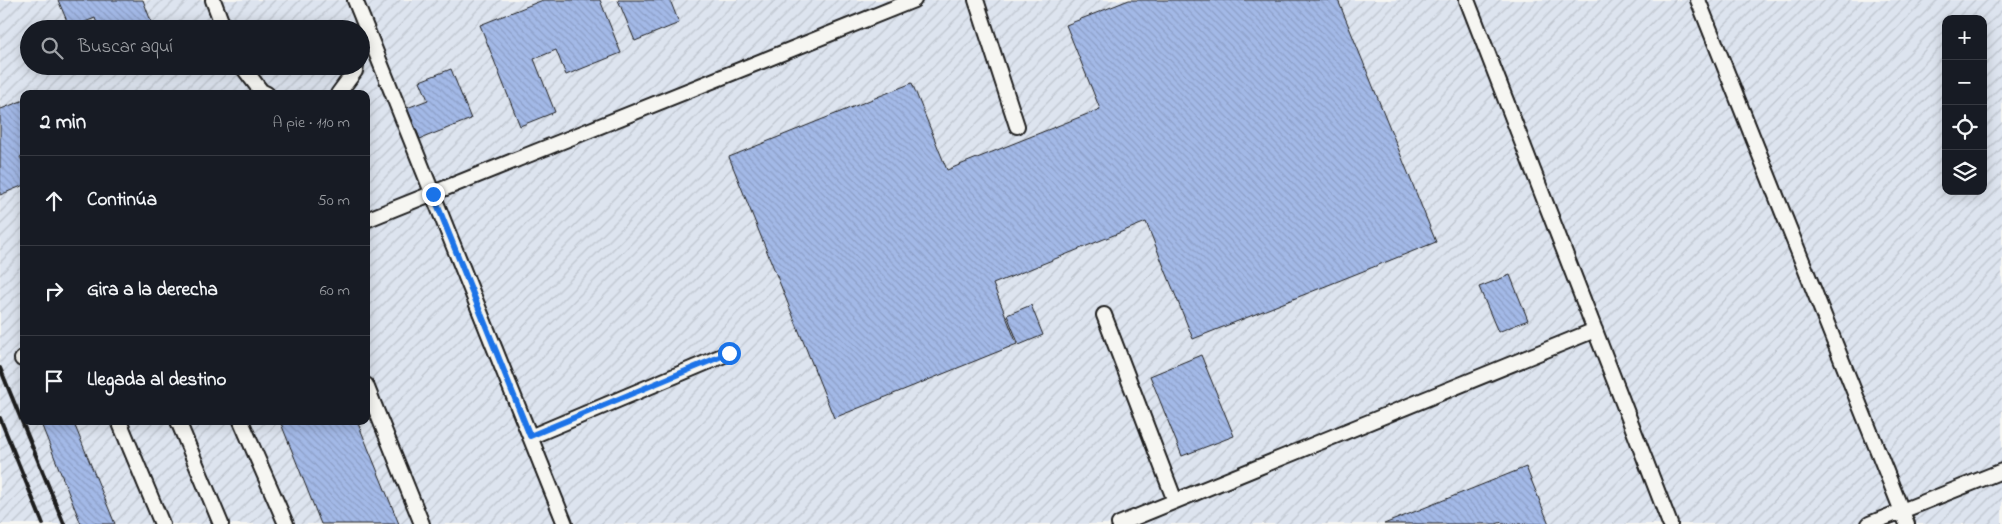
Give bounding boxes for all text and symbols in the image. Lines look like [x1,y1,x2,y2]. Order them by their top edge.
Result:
map controls [1942,15,1987,195]
button: + [1942,15,1987,60]
search box [20,20,370,75]
icon: search [38,34,66,62]
text: Buscar aquí [78,34,173,61]
button: − [1942,60,1987,105]
button: locate [1942,105,1987,150]
text: 2 min [40,108,86,138]
text: A pie · 110 m [272,111,350,135]
button: layers [1942,150,1987,195]
route end [422,183,445,206]
icon: ahead [40,187,68,215]
text: Continúa [87,187,157,214]
text: 50 m [318,189,350,213]
icon: right [40,277,68,305]
text: Gira a la derecha [87,277,218,304]
text: 60 m [320,279,350,303]
route start [718,342,741,365]
icon: arrive [40,367,68,395]
text: Llegada al destino [87,367,226,394]

